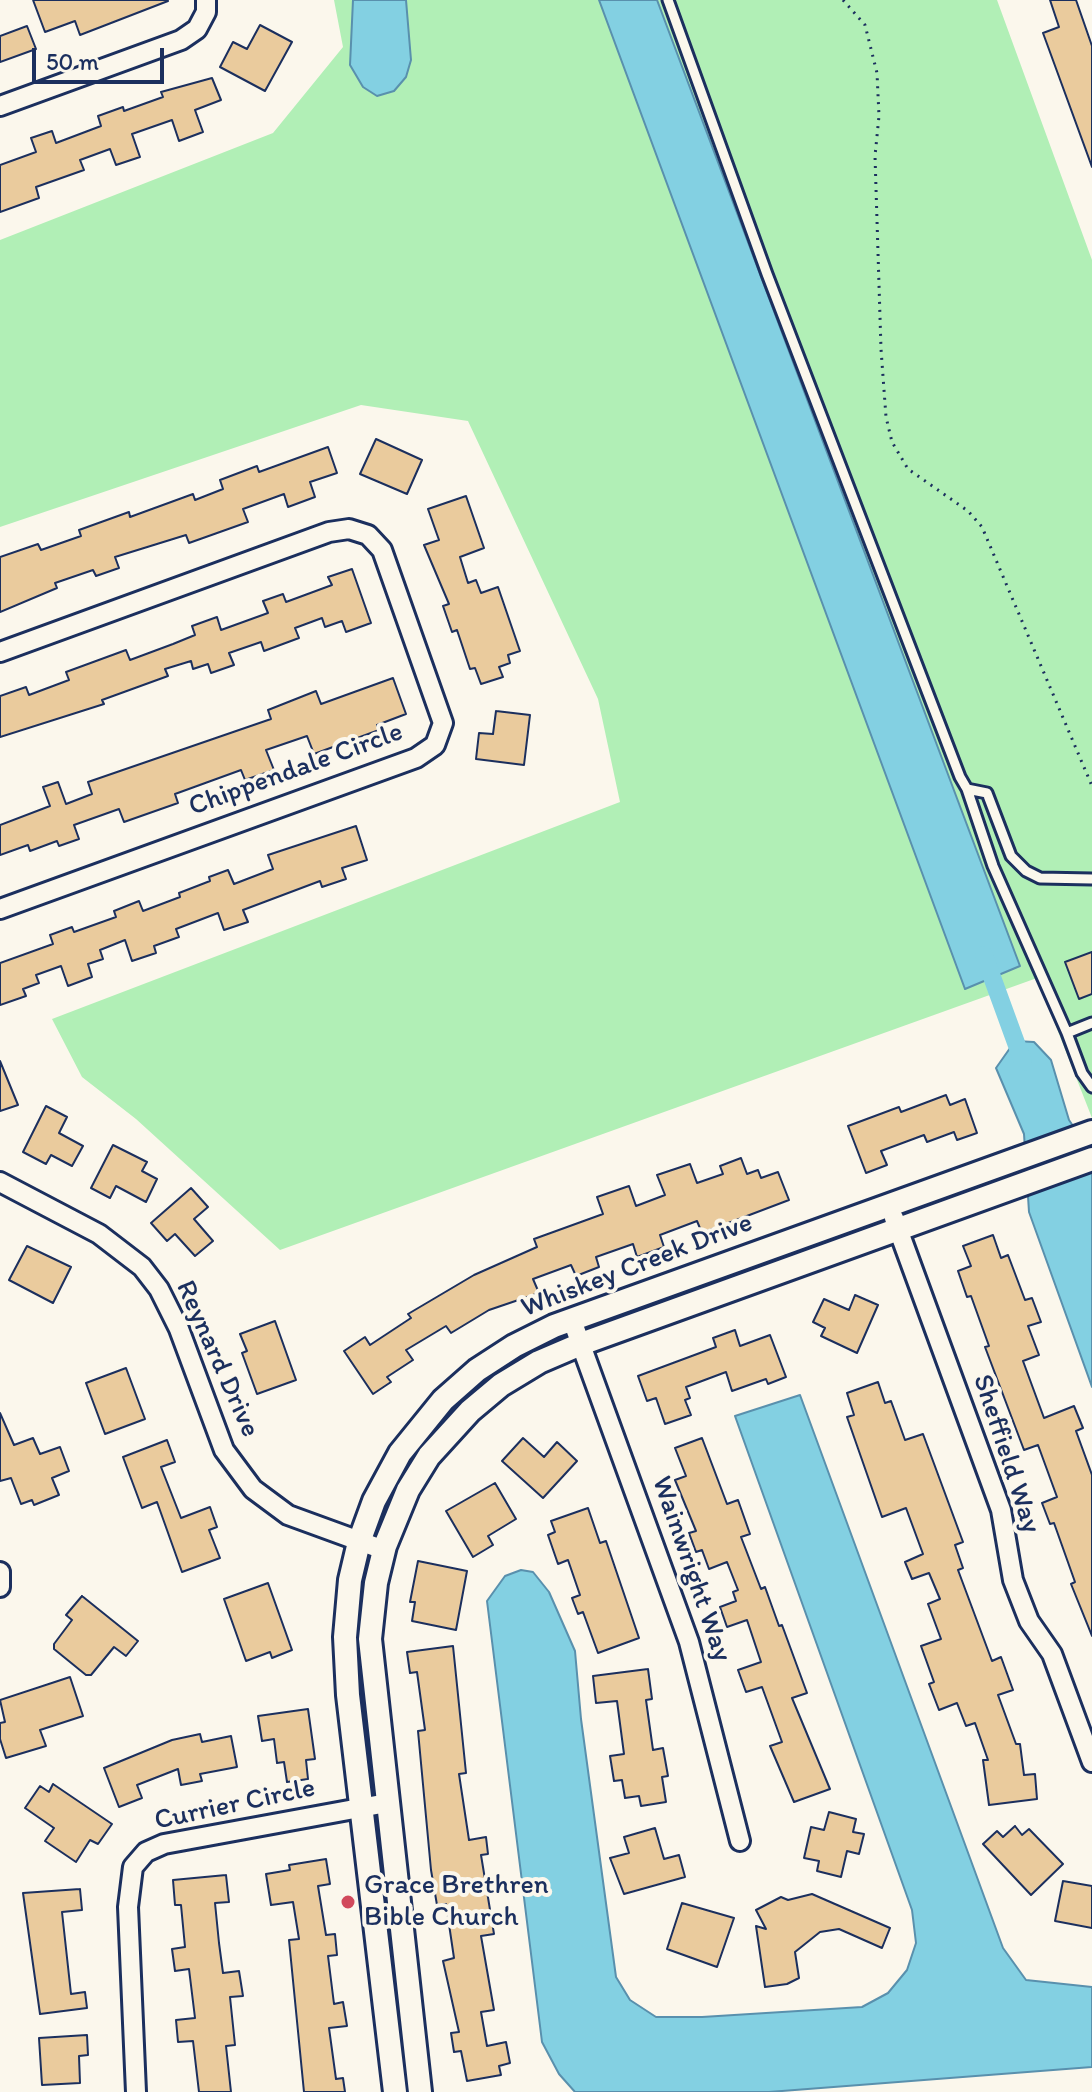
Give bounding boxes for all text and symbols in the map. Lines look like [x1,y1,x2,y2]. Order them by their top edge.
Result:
scale bar [36,32,168,82]
text: 50 m [46,47,99,76]
street label: Chippendale Circle [184,716,408,824]
street label: Whiskey Creek Drive [517,1206,757,1326]
street label: Reynard Drive [168,1275,266,1443]
street label: Sheffield Way [965,1370,1047,1538]
street label: Wainwright Way [644,1472,738,1666]
street label: Currier Circle [152,1772,318,1838]
place label: Grace Brethren Bible Church [364,1869,549,1935]
marker: Grace Brethren Bible Church [339,1893,357,1911]

